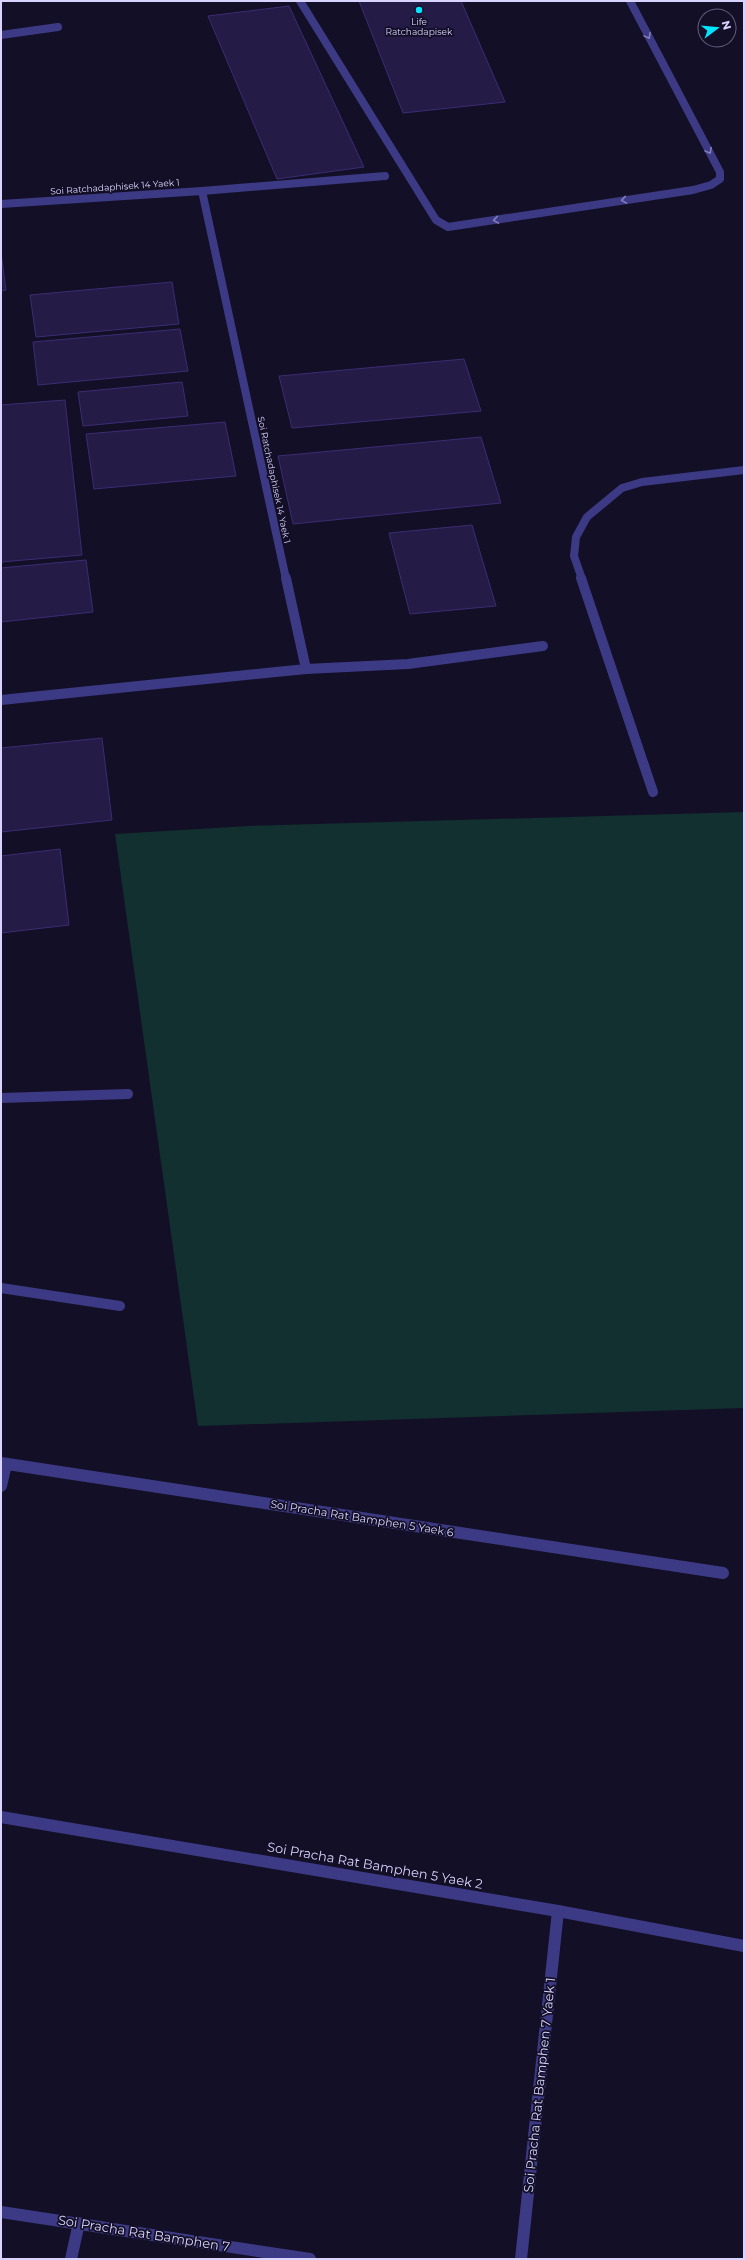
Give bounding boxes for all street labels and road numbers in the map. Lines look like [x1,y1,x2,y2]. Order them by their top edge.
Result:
street label: Soi Ratchadaphisek 14 Yaek 1 [50,176,180,197]
street label: Soi Ratchadaphisek 14 Yaek 1 [256,415,293,544]
street label: Soi Pracha Rat Bamphen 5 Yaek 6 [269,1497,455,1539]
street label: Soi Pracha Rat Bamphen 5 Yaek 2 [266,1838,484,1892]
street label: Soi Pracha Rat Bamphen 7 Yaek 1 [520,1977,558,2193]
street label: Soi Pracha Rat Bamphen 7 [57,2212,231,2255]

